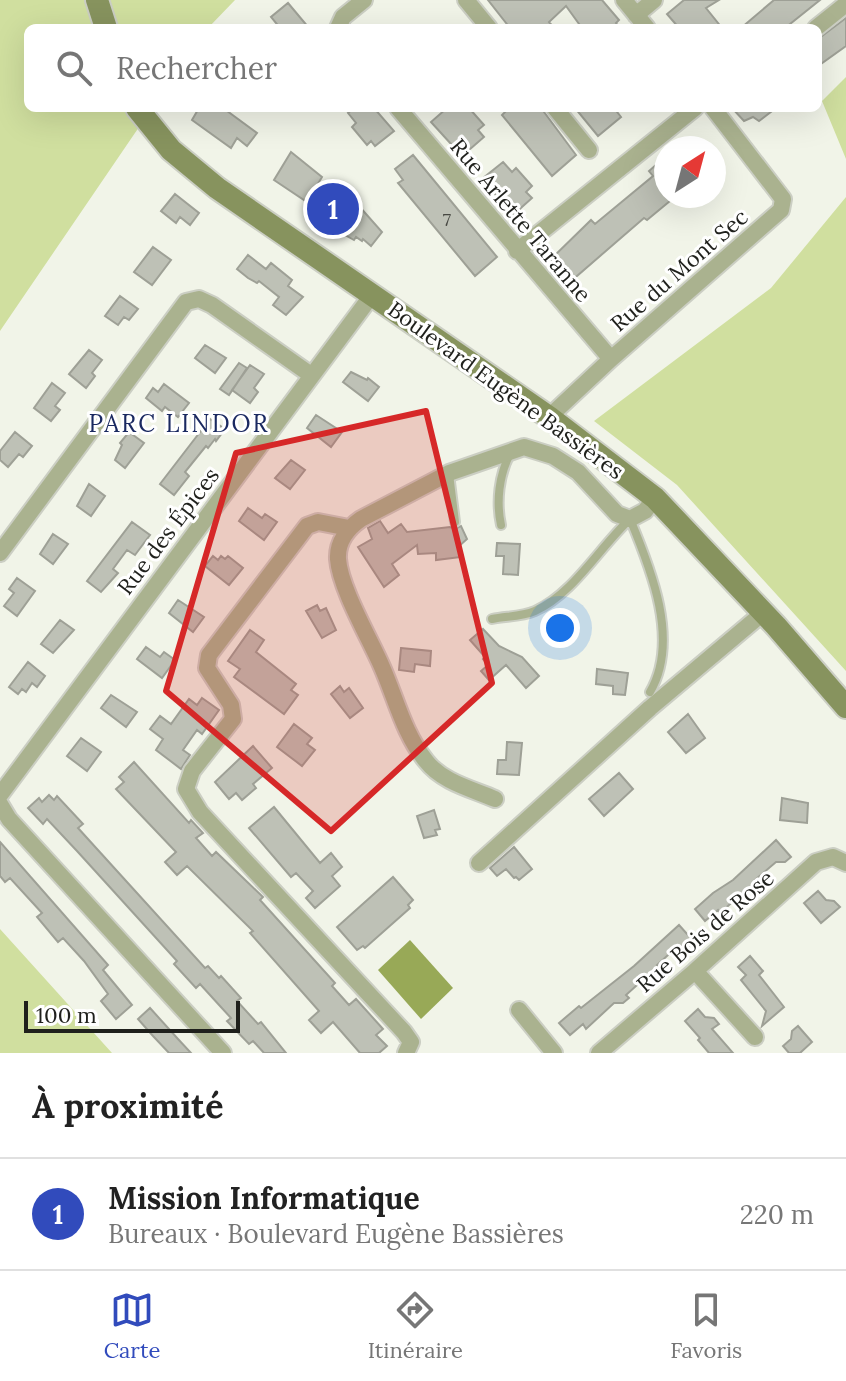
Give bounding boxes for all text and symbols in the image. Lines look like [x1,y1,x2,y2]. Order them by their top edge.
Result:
search box [24,24,822,112]
icon: search [52,46,96,90]
text: Rechercher [116,49,277,87]
street label: Rue Arlette Taranne [444,133,598,308]
north arrow [654,136,726,208]
pin: 1 [307,179,359,239]
street label: Rue du Mont Sec [604,203,754,337]
house number: 7 [443,208,451,231]
street label: Boulevard Eugène Bassières [383,295,629,485]
district label: PARC LINDOR [89,408,269,439]
street label: Rue des Épices [111,462,225,600]
your location [540,608,580,648]
street label: Rue Bois de Rose [631,864,779,998]
scale bar [24,997,240,1033]
text: 100 m [36,1001,97,1029]
text: À proximité [32,1084,223,1127]
text: Mission Informatique [108,1179,420,1217]
text: 1 [53,1198,63,1231]
text: 220 m [740,1198,814,1231]
text: Bureaux · Boulevard Eugène Bassières [108,1217,564,1250]
tab: Carte [104,1288,161,1364]
tab: Itinéraire [368,1288,463,1364]
tab: Favoris [670,1288,742,1364]

